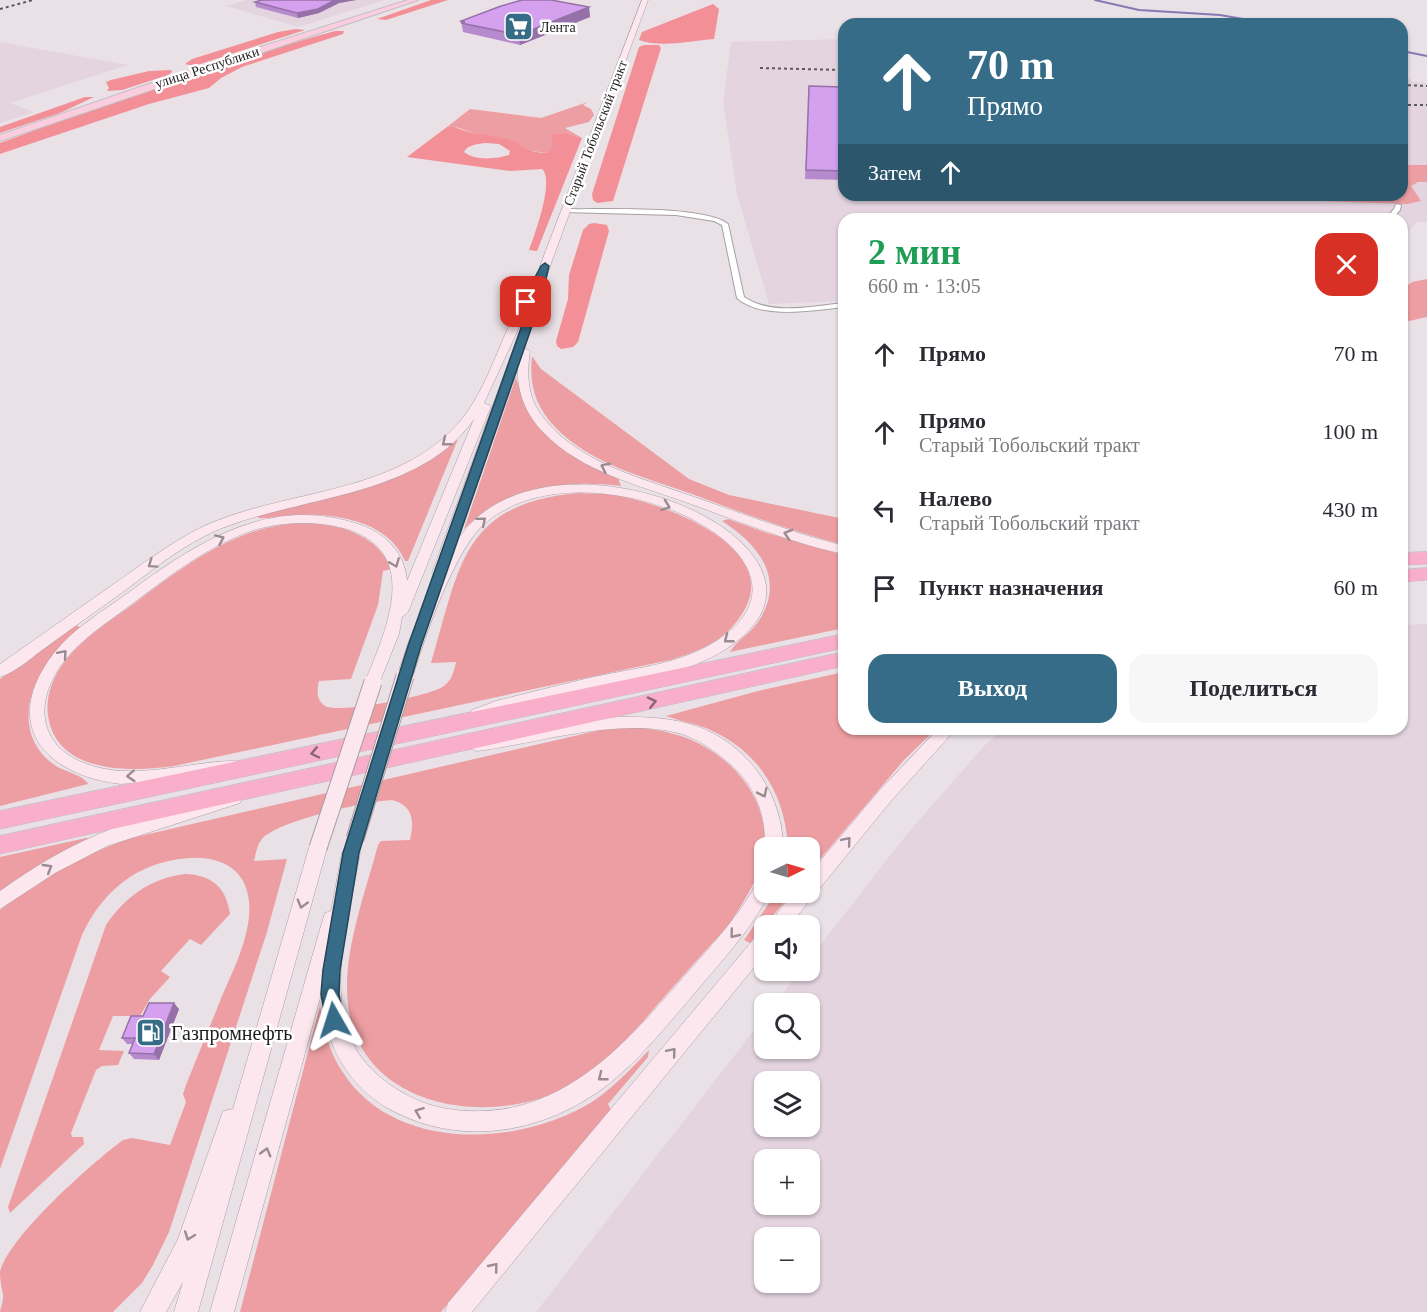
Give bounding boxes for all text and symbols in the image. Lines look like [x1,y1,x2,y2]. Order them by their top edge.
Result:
supermarket icon: Лента [503,11,535,43]
place label: Лента [540,20,576,35]
icon: ahead [868,42,946,120]
text: 70 m [967,42,1055,88]
street label: улица Республики [153,43,261,91]
street label: Старый Тобольский тракт [561,58,630,208]
text: Прямо [967,91,1043,121]
icon: ahead [934,156,967,189]
text: Затем [868,160,922,185]
text: 2 мин [868,232,961,272]
button: close [1315,233,1378,296]
text: 660 m · 13:05 [868,275,981,297]
pin [500,276,551,327]
icon: arrive [509,285,542,318]
icon: ahead [868,338,901,371]
text: Прямо [919,341,986,366]
text: 70 m [1333,341,1378,366]
text: Прямо [919,408,986,433]
icon: ahead [868,416,901,449]
text: 100 m [1322,419,1378,444]
text: Старый Тобольский тракт [919,434,1140,456]
one-way arrow [442,435,453,446]
one-way arrow [601,462,612,474]
text: Налево [919,486,992,511]
icon: left [868,494,901,527]
text: 430 m [1322,497,1378,522]
one-way arrow [661,498,671,511]
text: Старый Тобольский тракт [919,512,1140,534]
one-way arrow [475,518,486,529]
one-way arrow [783,529,794,541]
one-way arrow [214,534,225,546]
one-way arrow [388,556,400,567]
one-way arrow [147,557,158,568]
icon: arrive [868,572,901,605]
text: Пункт назначения [919,575,1104,600]
text: 60 m [1333,575,1378,600]
one-way arrow [724,632,735,643]
one-way arrow [56,650,67,661]
button: Выход [868,654,1117,723]
button: Поделиться [1129,654,1378,723]
one-way arrow [646,696,656,709]
one-way arrow [311,746,321,759]
one-way arrow [127,770,136,783]
one-way arrow [756,786,768,797]
north arrow [754,837,820,903]
map controls [754,837,820,1293]
one-way arrow [840,837,851,848]
one-way arrow [42,864,53,875]
one-way arrow [297,898,309,909]
button: sound [754,915,820,981]
one-way arrow [730,927,741,938]
position arrow [302,988,366,1052]
button: search [754,993,820,1059]
fuel station icon: Газпромнефть [134,1017,166,1049]
place label: Газпромнефть [171,1022,292,1045]
one-way arrow [665,1048,676,1059]
one-way arrow [598,1069,609,1080]
button: layers [754,1071,820,1137]
one-way arrow [414,1106,425,1119]
one-way arrow [259,1147,271,1157]
button: + [754,1149,820,1215]
button: − [754,1227,820,1293]
one-way arrow [184,1230,197,1241]
one-way arrow [487,1263,498,1274]

